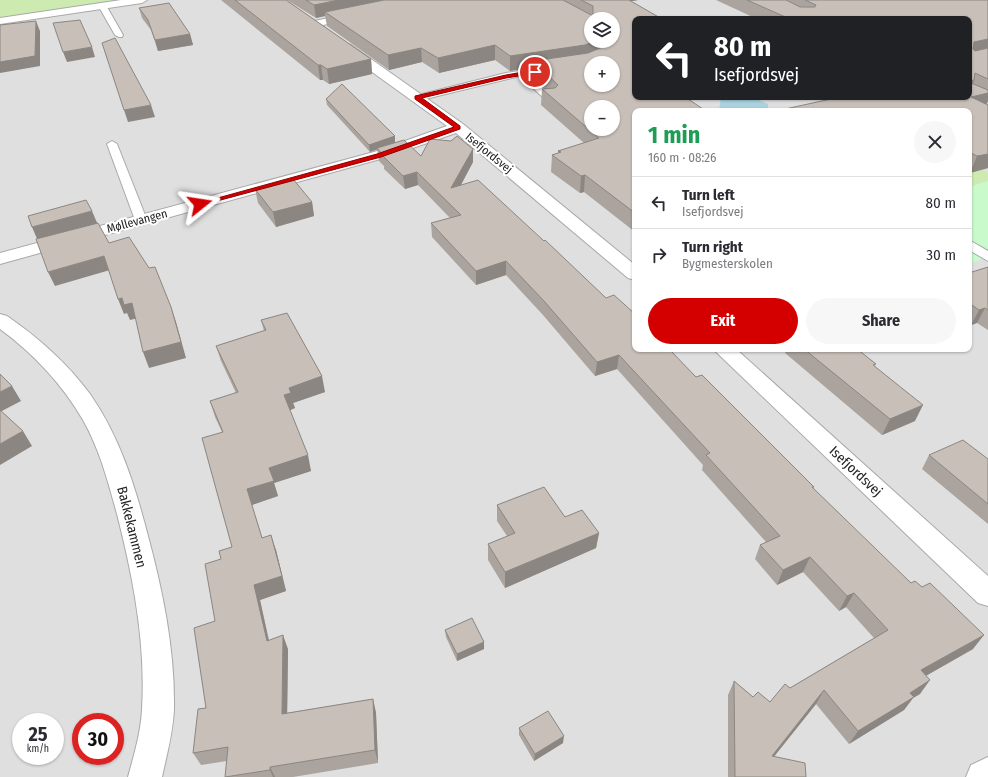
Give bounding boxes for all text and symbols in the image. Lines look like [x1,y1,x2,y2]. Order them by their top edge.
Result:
map controls [584,12,620,136]
button: layers [584,12,620,48]
text: 80 m [714,30,771,63]
icon: left [648,32,700,84]
pin [518,55,552,89]
button: + [584,56,620,92]
icon: arrive [524,61,546,83]
text: Isefjordsvej [714,64,799,86]
button: − [584,100,620,136]
text: 1 min [648,121,700,149]
button: close [914,121,956,163]
street label: Isefjordsvej [463,130,515,176]
text: 160 m · 08:26 [648,150,716,165]
position arrow [179,183,221,225]
text: Turn left [682,186,735,204]
icon: left [648,192,670,214]
text: 80 m [926,194,956,212]
text: Isefjordsvej [682,204,743,219]
street label: Møllevangen [105,206,169,236]
text: Turn right [682,238,743,256]
icon: right [648,244,670,266]
text: 30 m [926,246,956,264]
text: Bygmesterskolen [682,256,773,271]
button: Exit [648,298,798,344]
button: Share [806,298,956,344]
street label: Isefjordsvej [826,443,886,500]
street label: Bakkekammen [113,485,150,570]
speed limit sign: 30 [72,713,124,765]
text: 25 [28,722,48,746]
text: km/h [27,743,49,755]

